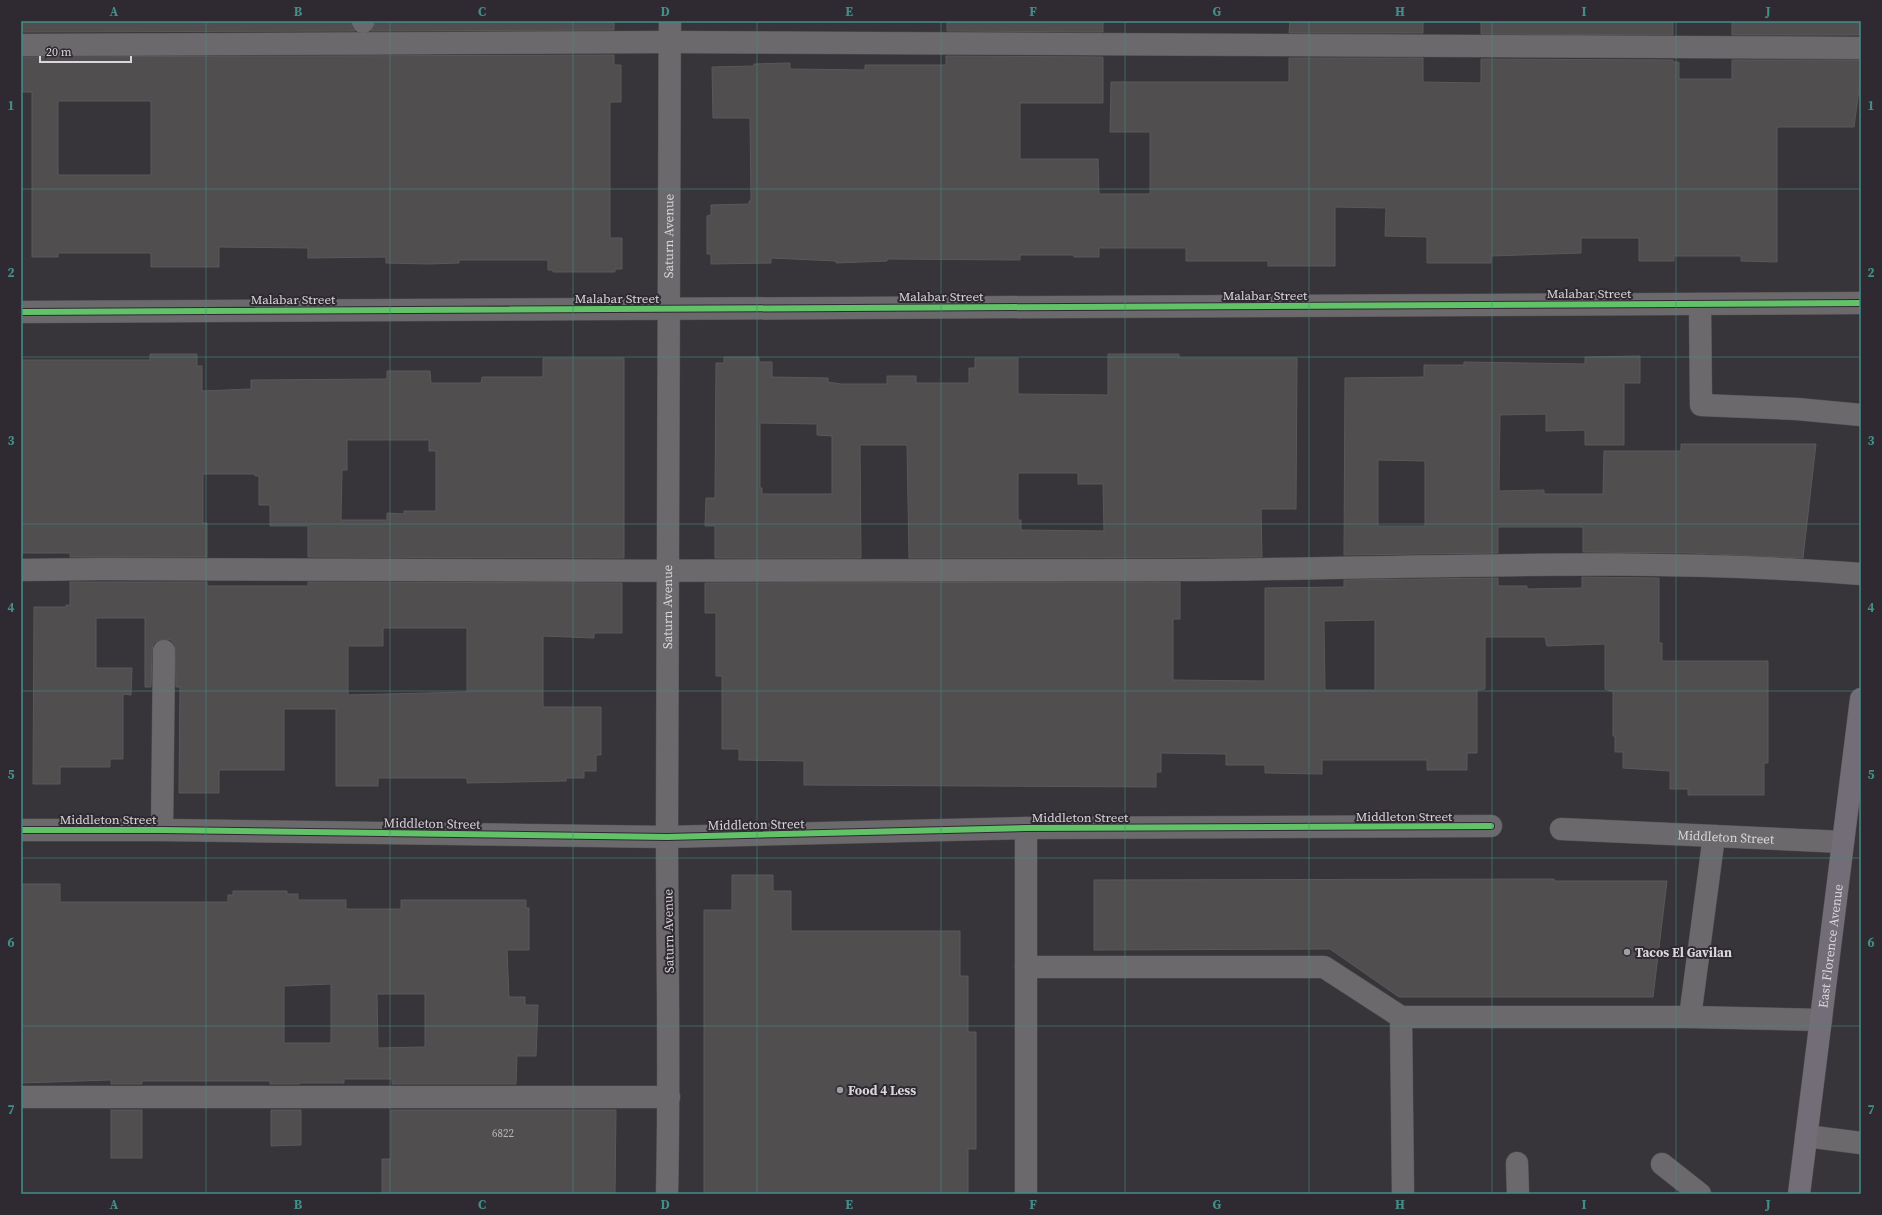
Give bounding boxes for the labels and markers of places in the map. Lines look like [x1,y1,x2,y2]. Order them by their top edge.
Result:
place label: Tacos El Gavilan [1635,944,1732,961]
marker: Tacos El Gavilan [1622,947,1632,957]
place label: Food 4 Less [848,1082,916,1099]
marker: Food 4 Less [835,1085,845,1095]

